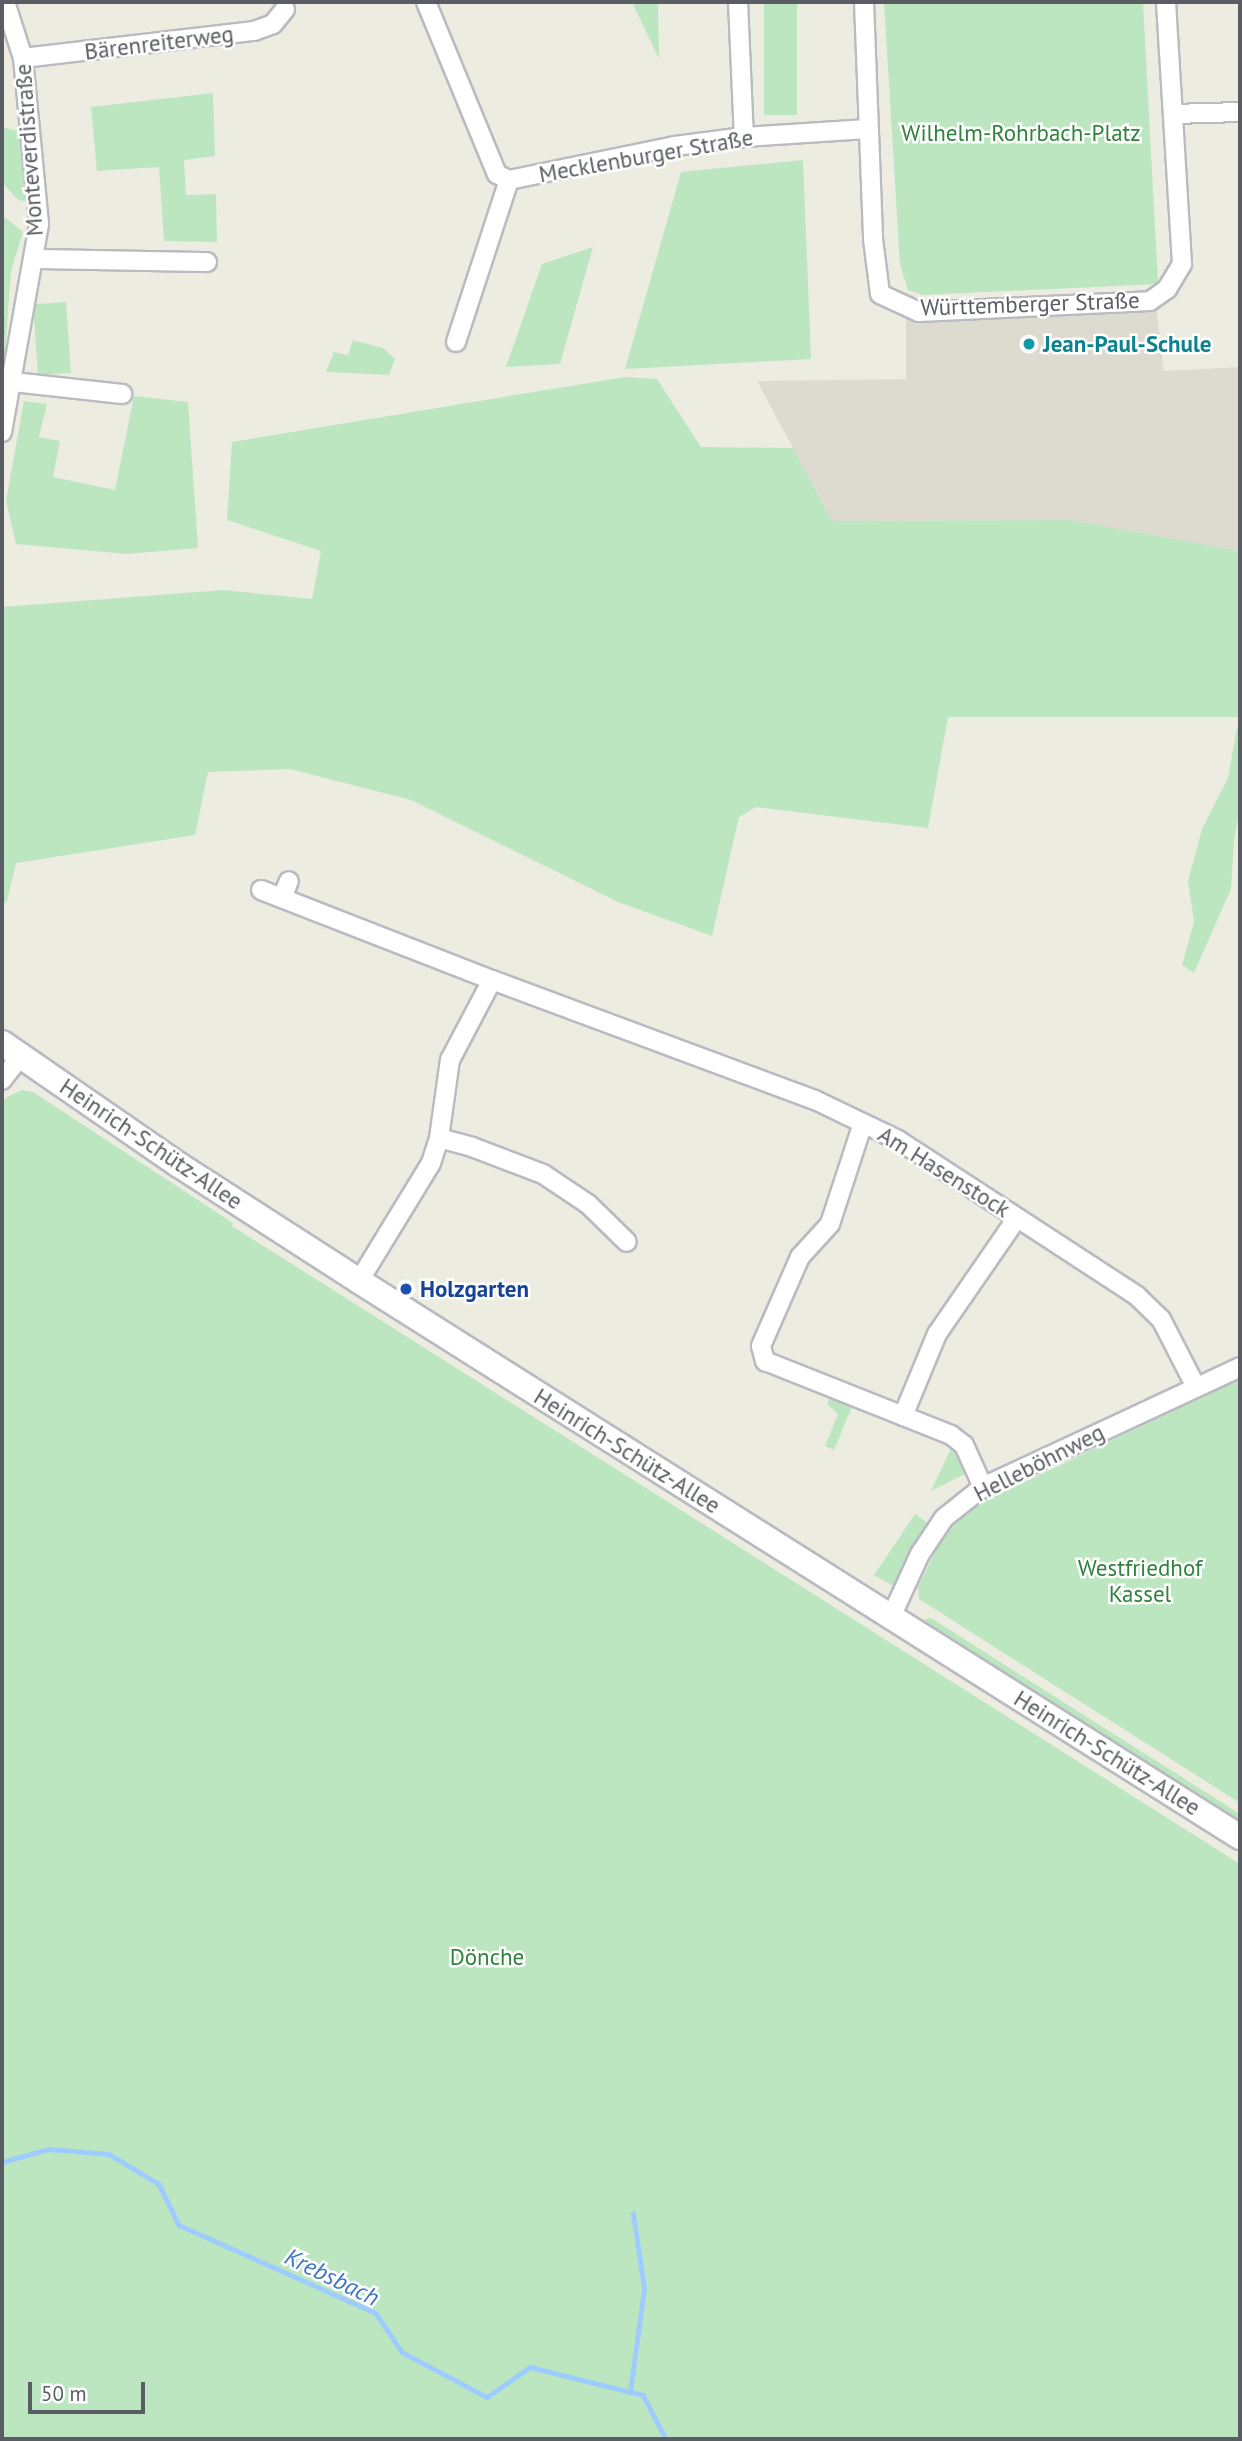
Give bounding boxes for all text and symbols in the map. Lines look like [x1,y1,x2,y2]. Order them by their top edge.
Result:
street label: Bärenreiterweg [83,20,235,66]
street label: Monteverdistraße [9,63,49,237]
park label: Wilhelm-Rohrbach-Platz [901,119,1141,147]
street label: Mecklenburger Straße [537,124,755,188]
street label: Württemberger Straße [920,286,1140,322]
place label: Jean-Paul-Schule [1043,330,1211,358]
marker: Jean-Paul-Schule [1021,336,1037,352]
street label: Heinrich-Schütz-Allee [55,1073,247,1215]
street label: Am Hasenstock [873,1121,1015,1223]
place label: Holzgarten [420,1275,529,1303]
marker: Holzgarten [398,1281,414,1297]
street label: Heinrich-Schütz-Allee [529,1383,725,1519]
street label: Helleböhnweg [969,1418,1109,1508]
park label: Westfriedhof Kassel [1078,1554,1202,1608]
street label: Heinrich-Schütz-Allee [1009,1685,1205,1821]
park label: Dönche [450,1943,524,1971]
water label: Krebsbach [280,2242,384,2312]
scale bar [32,2368,149,2412]
text: 50 m [41,2380,87,2407]

